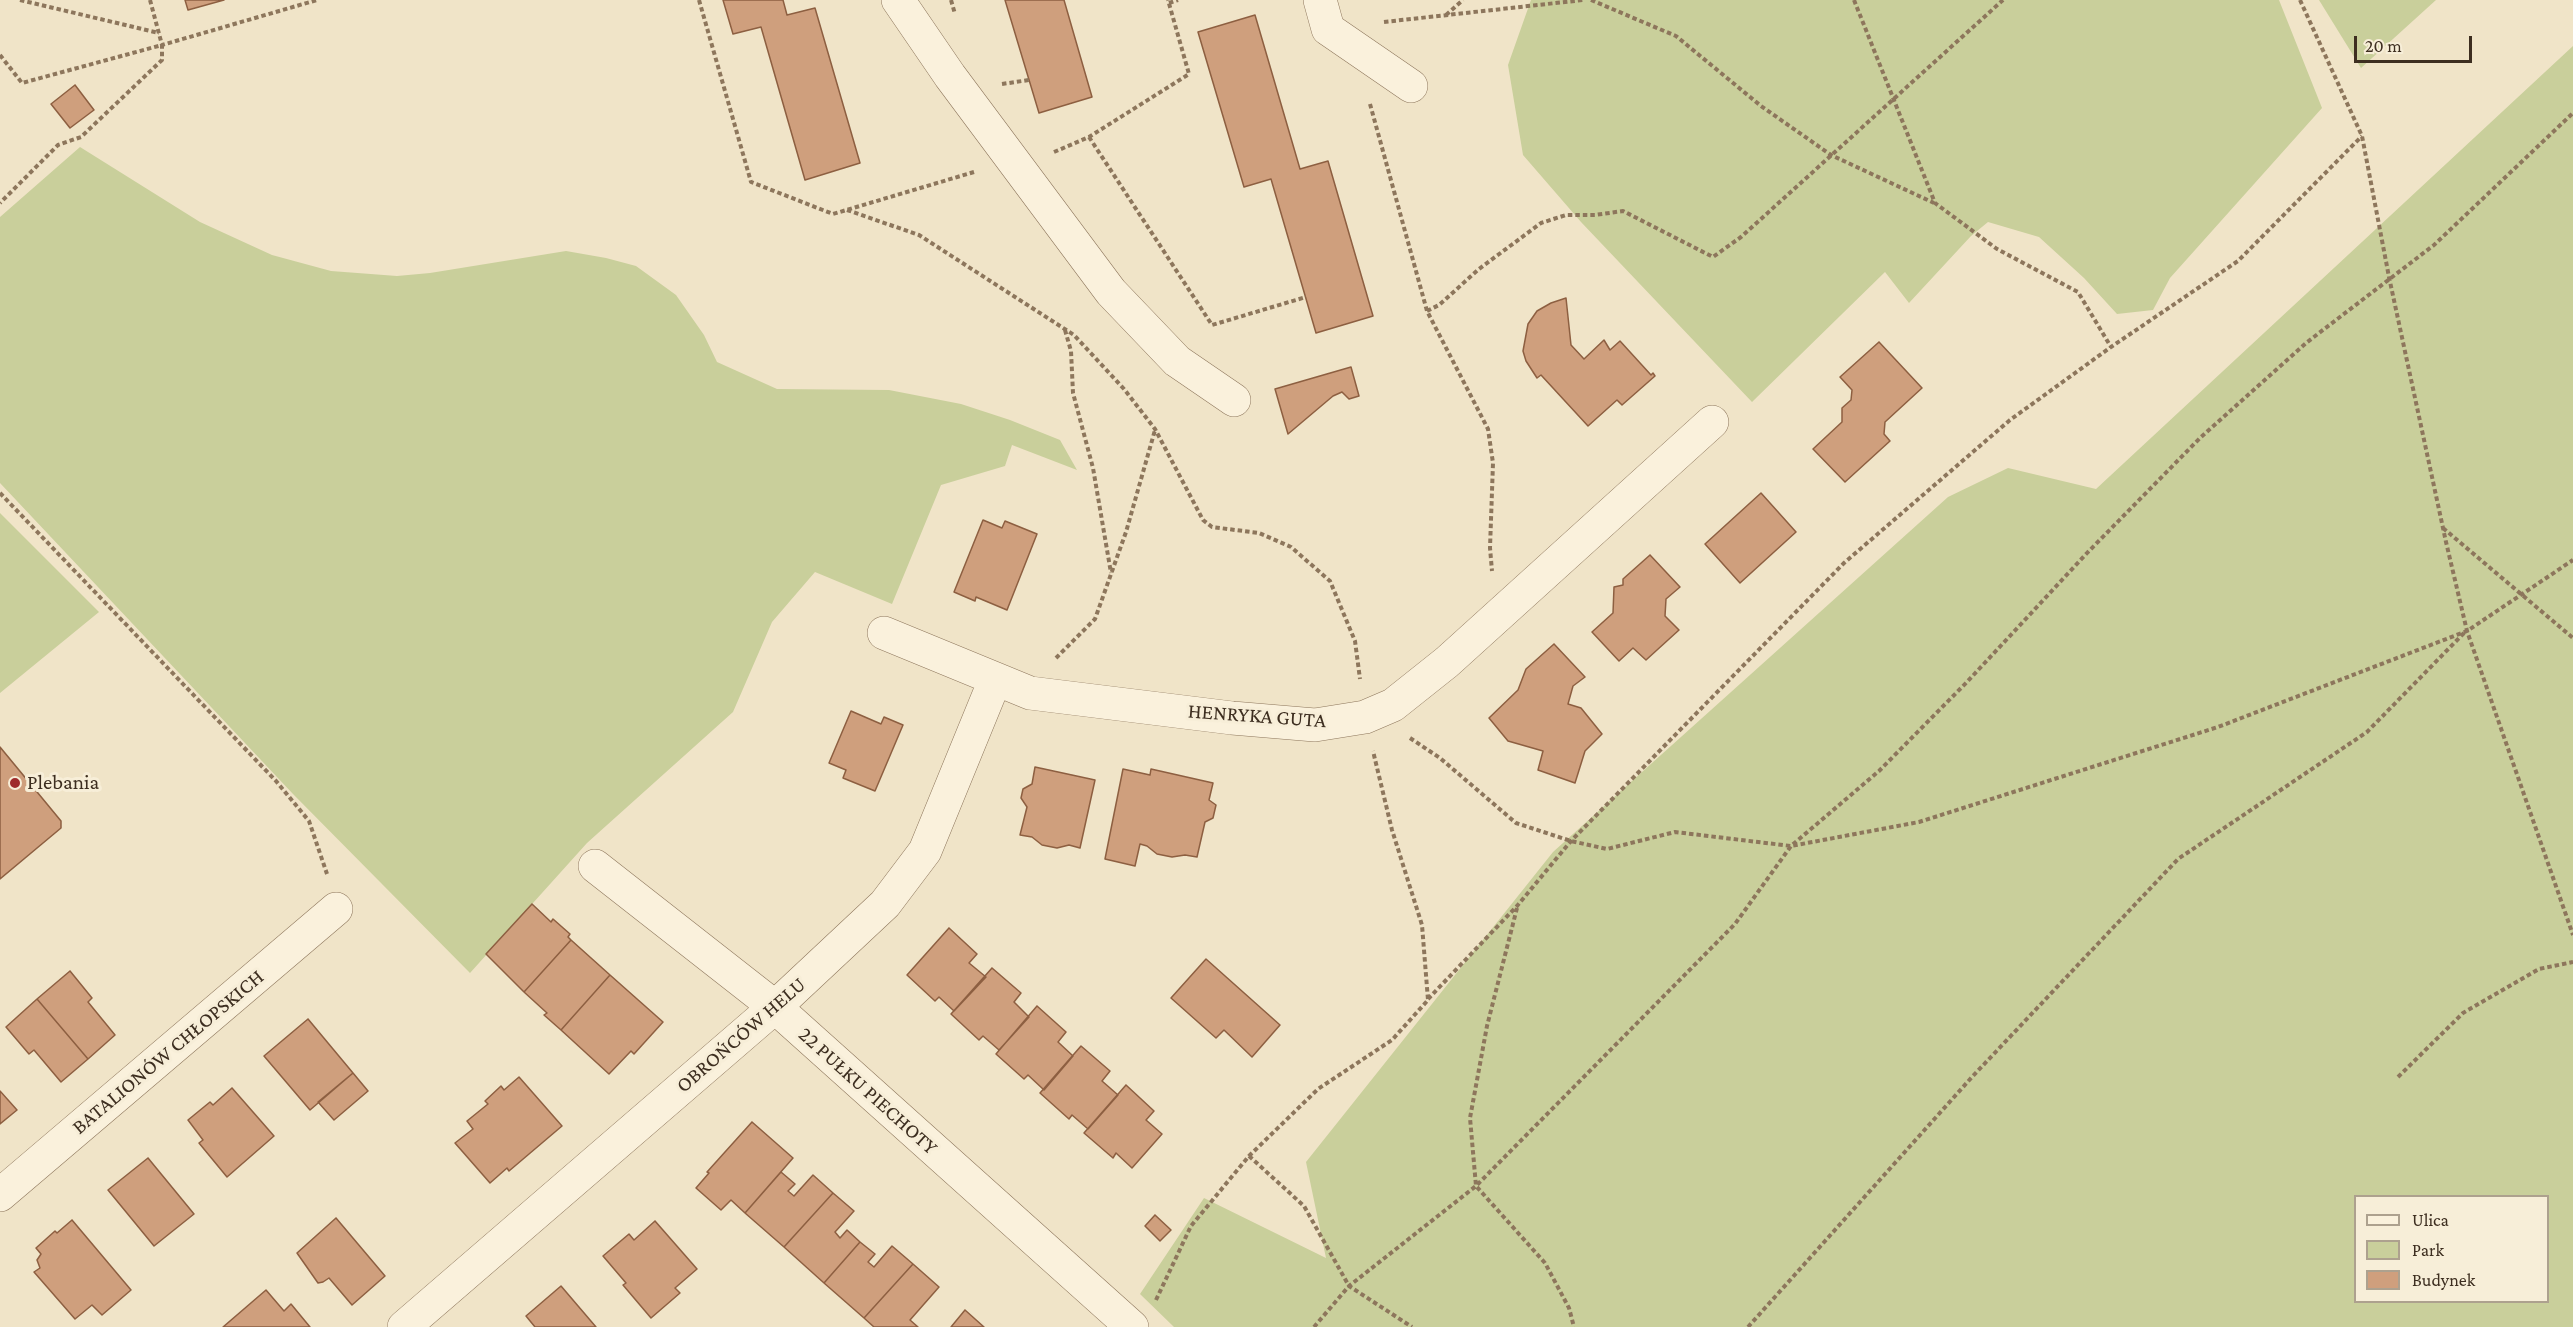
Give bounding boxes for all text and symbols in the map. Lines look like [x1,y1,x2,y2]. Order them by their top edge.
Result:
scale bar [2357,24,2476,62]
text: 20 m [2365,36,2402,56]
street label: HENRYKA GUTA [1187,699,1327,733]
place label: Plebania [27,770,99,796]
marker: Plebania [8,776,22,790]
street label: BATALIONÓW CHŁOPSKICH [67,964,269,1140]
street label: OBROŃCÓW HELU [671,972,811,1098]
street label: 22 PUŁKU PIECHOTY [793,1022,943,1160]
legend [2354,1195,2549,1303]
text: Ulica [2412,1210,2449,1230]
text: Park [2412,1240,2444,1260]
text: Budynek [2412,1270,2475,1290]

